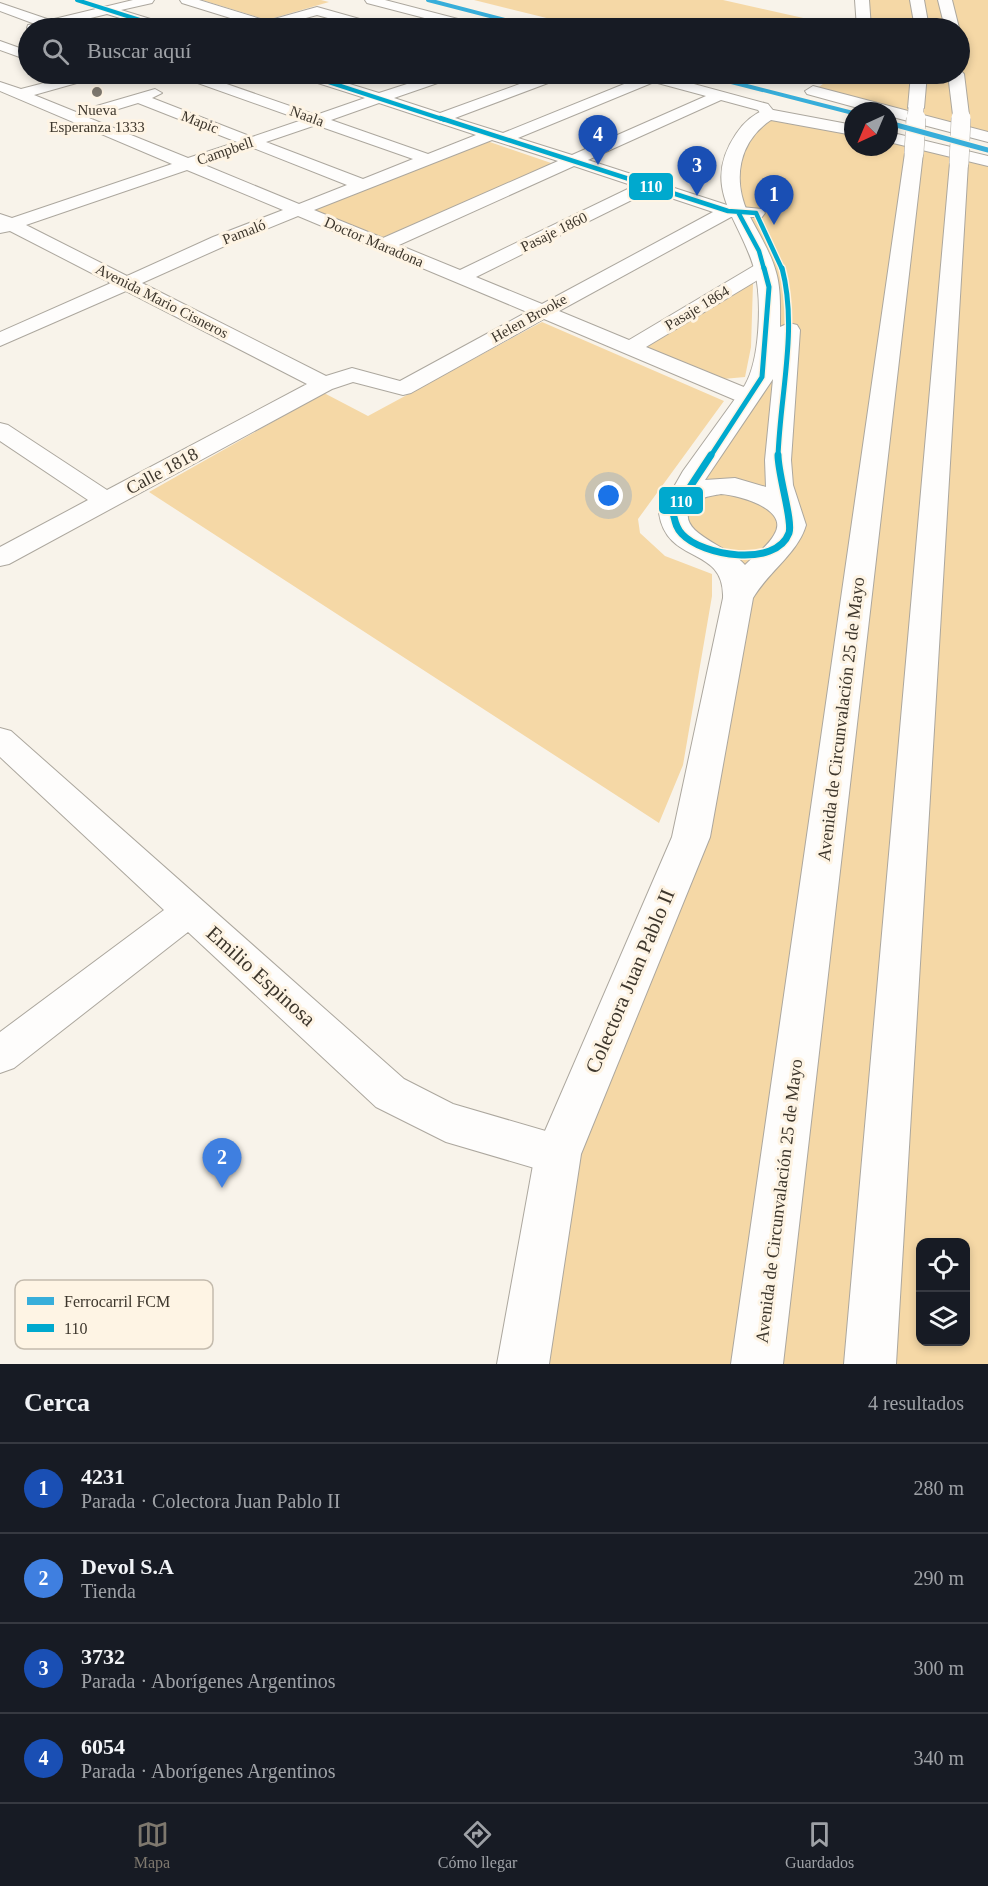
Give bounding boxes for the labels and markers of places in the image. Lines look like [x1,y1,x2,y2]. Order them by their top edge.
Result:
marker: Nueva Esperanza 1333 [90,85,104,99]
place label: Nueva Esperanza 1333 [49,102,145,135]
pin: 4 [578,116,618,165]
pin: 3 [678,146,716,196]
pin: 1 [754,176,794,225]
pin: 2 [202,1138,242,1188]

